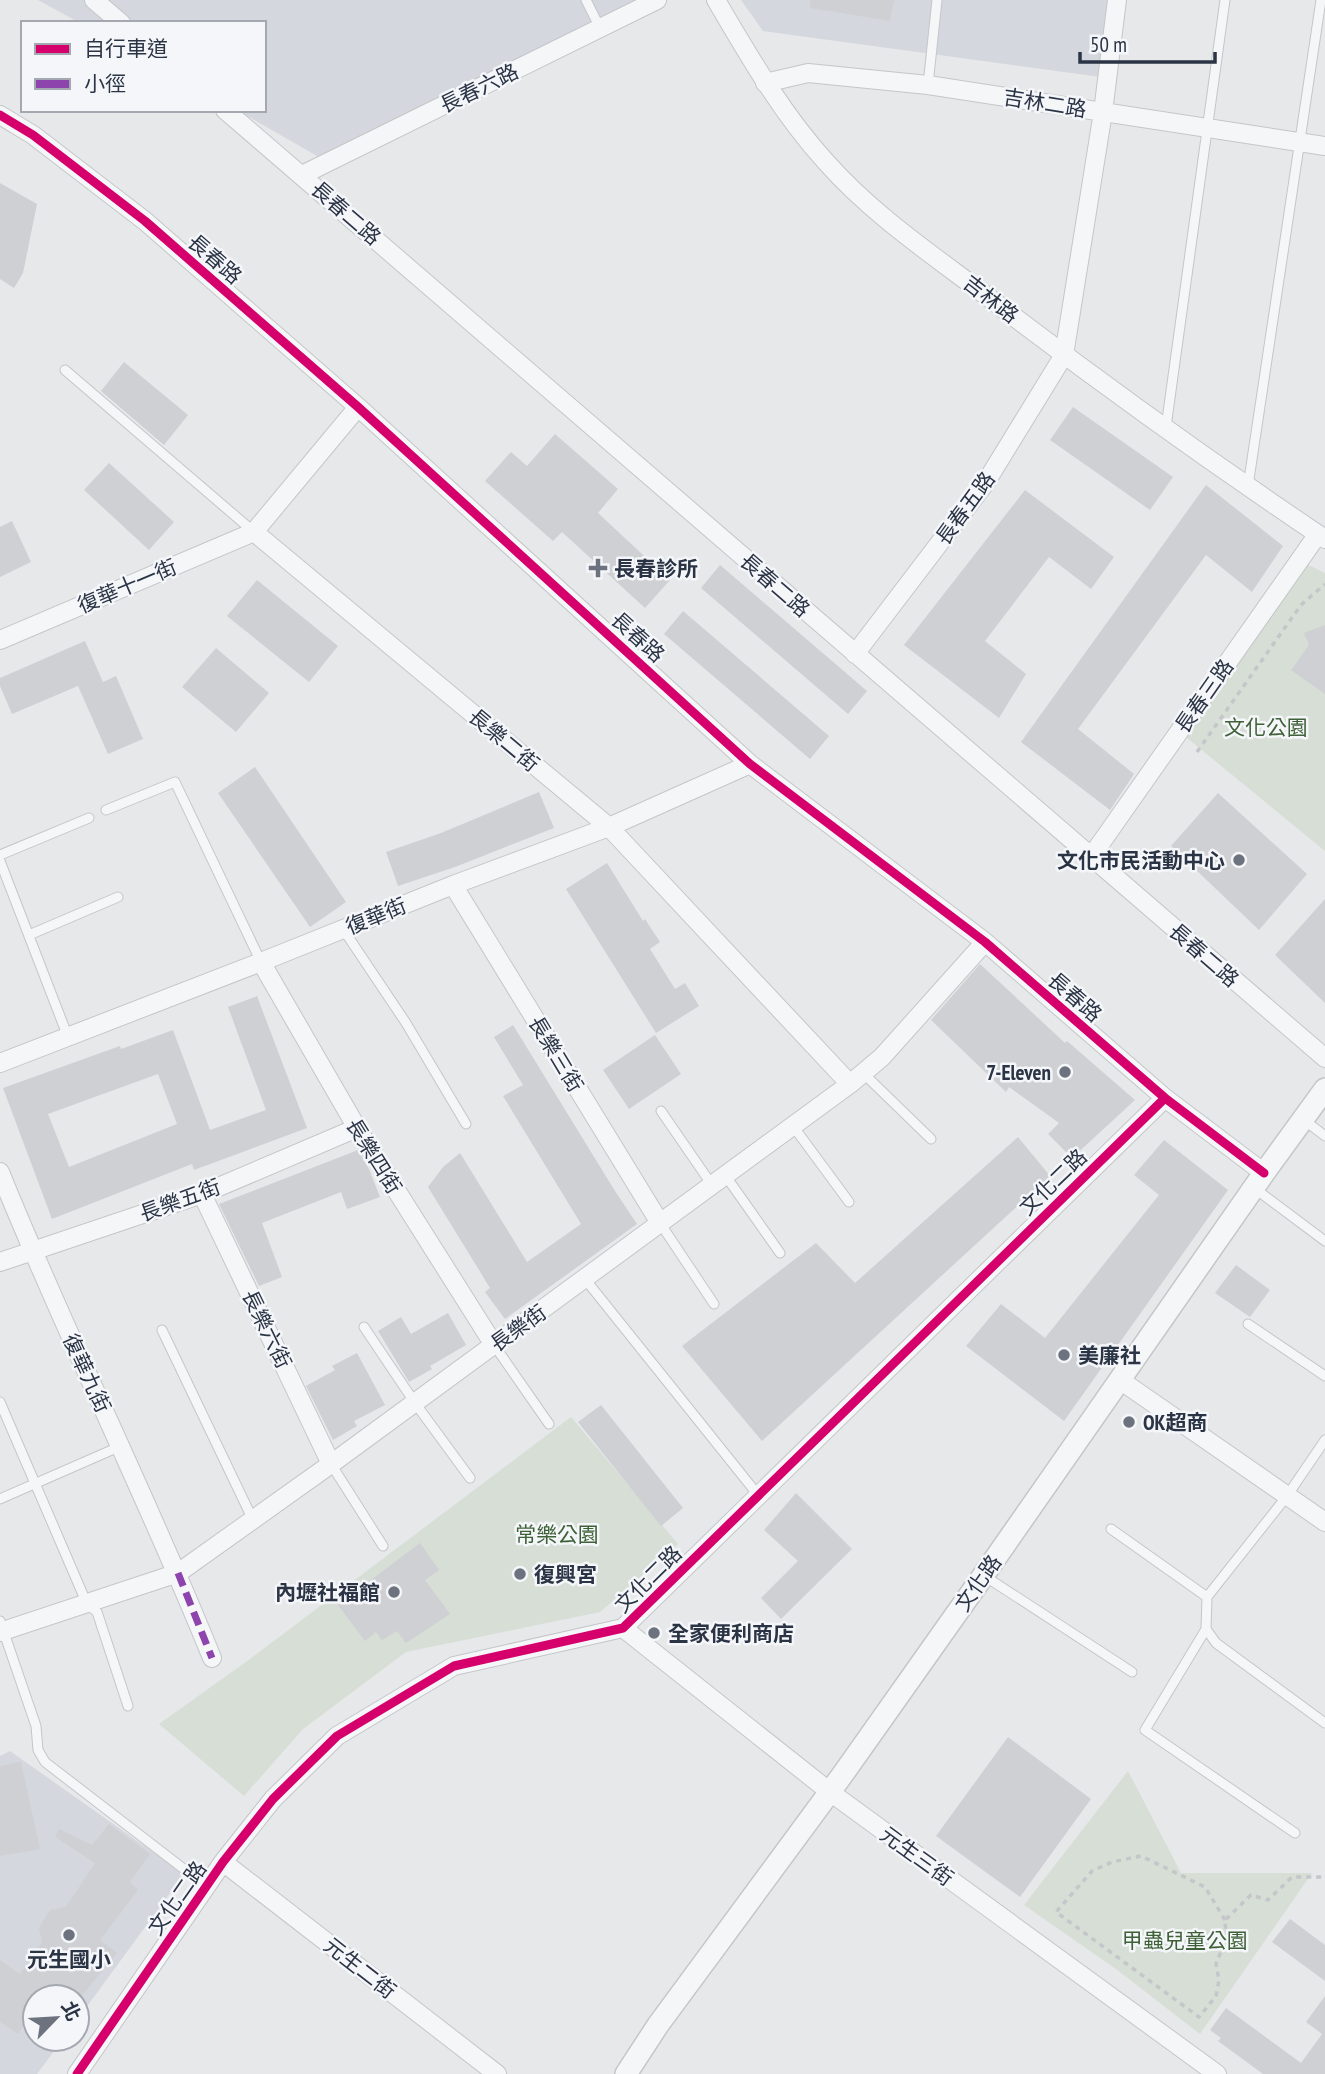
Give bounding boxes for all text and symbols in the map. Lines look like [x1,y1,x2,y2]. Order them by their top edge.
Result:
legend [21,21,266,112]
scale bar [1080,21,1215,65]
text: 50 m [1090,31,1127,58]
text: 自行車道 [84,35,168,62]
street label: 長春六路 [435,57,523,119]
text: 小徑 [84,70,126,97]
street label: 吉林二路 [1001,83,1089,123]
street label: 長春二路 [305,175,387,251]
street label: 長春路 [182,228,248,290]
street label: 吉林路 [958,269,1024,329]
street label: 長春五路 [929,466,1001,550]
street label: 長春二路 [734,547,816,623]
street label: 復華十一街 [73,553,181,619]
place label: 長春診所 [614,555,698,582]
marker: 長春診所 [588,558,608,578]
street label: 長春路 [606,606,670,668]
street label: 長春三路 [1169,654,1239,738]
street label: 長樂二街 [463,703,545,777]
park label: 文化公園 [1224,714,1308,741]
place label: 文化市民活動中心 [1057,847,1225,874]
marker: 文化市民活動中心 [1231,852,1247,868]
street label: 復華街 [342,892,410,940]
street label: 長春二路 [1163,917,1245,993]
street label: 長春路 [1042,966,1108,1028]
street label: 長樂三街 [523,1011,589,1097]
place label: 7-Eleven [986,1059,1051,1086]
marker: 7-Eleven [1057,1064,1073,1080]
street label: 長樂四街 [340,1113,408,1199]
street label: 文化二路 [1013,1143,1093,1221]
street label: 長樂五街 [136,1173,224,1227]
street label: 長樂六街 [236,1285,298,1373]
street label: 長樂街 [485,1299,551,1357]
street label: 復華九街 [57,1329,117,1417]
place label: 美廉社 [1078,1342,1141,1369]
marker: 美廉社 [1056,1347,1072,1363]
place label: OK超商 [1143,1409,1208,1436]
marker: OK超商 [1121,1414,1137,1430]
park label: 常樂公園 [515,1521,599,1548]
street label: 文化二路 [609,1540,687,1618]
street label: 文化路 [949,1549,1007,1617]
place label: 復興宮 [534,1561,597,1588]
marker: 復興宮 [512,1566,528,1582]
place label: 內壢社福館 [275,1579,380,1606]
marker: 內壢社福館 [386,1584,402,1600]
place label: 全家便利商店 [668,1620,794,1647]
marker: 全家便利商店 [646,1625,662,1641]
street label: 元生三街 [875,1820,959,1892]
street label: 文化二路 [142,1856,212,1940]
marker: 元生國小 [61,1927,77,1943]
park label: 甲蟲兒童公園 [1122,1927,1248,1954]
street label: 元生二街 [319,1932,401,2004]
place label: 元生國小 [27,1946,111,1973]
north arrow [21,1983,91,2053]
text: 北 [57,1997,86,2025]

